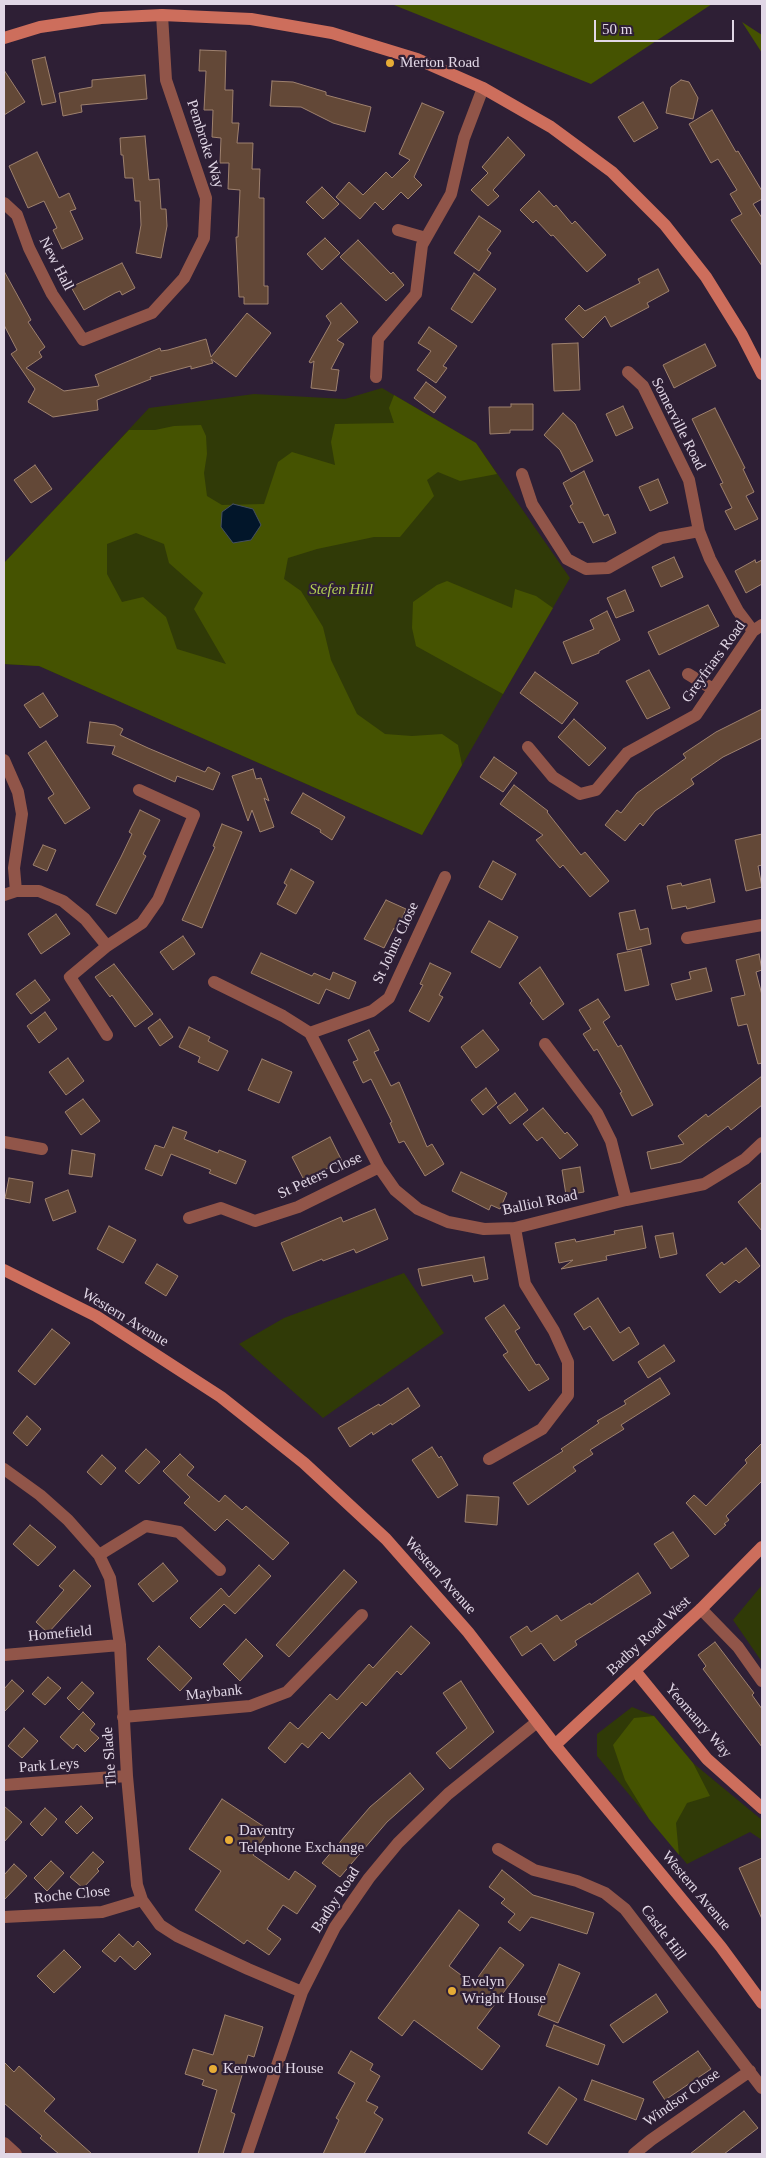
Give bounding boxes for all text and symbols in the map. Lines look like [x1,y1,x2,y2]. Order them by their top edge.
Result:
scale bar [596,10,736,42]
text: 50 m [602,21,632,37]
place label: Merton Road [400,54,480,72]
marker: Merton Road [384,57,396,69]
street label: Pembroke Way [182,98,228,190]
street label: New Hall [35,234,77,294]
street label: Somerville Road [647,375,709,473]
park label: Stefen Hill [309,581,373,599]
street label: Greyfriars Road [678,617,750,707]
street label: St Johns Close [369,899,423,987]
street label: St Peters Close [275,1149,365,1203]
street label: Balliol Road [501,1186,579,1220]
street label: Western Avenue [78,1285,172,1351]
street label: Western Avenue [401,1534,479,1618]
street label: Badby Road West [603,1593,695,1679]
street label: Homefield [27,1622,93,1646]
street label: Yeomanry Way [661,1680,735,1762]
street label: Maybank [185,1681,243,1705]
street label: The Slade [99,1726,121,1788]
street label: Park Leys [18,1755,80,1777]
place label: Daventry Telephone Exchange [239,1822,364,1857]
marker: Daventry Telephone Exchange [223,1834,235,1846]
street label: Western Avenue [658,1848,734,1934]
street label: Badby Road [308,1864,364,1936]
street label: Roche Close [33,1882,111,1908]
street label: Castle Hill [636,1902,690,1964]
place label: Evelyn Wright House [462,1973,546,2008]
marker: Evelyn Wright House [446,1985,458,1997]
place label: Kenwood House [223,2060,323,2078]
marker: Kenwood House [207,2063,219,2075]
street label: Windsor Close [640,2065,724,2131]

